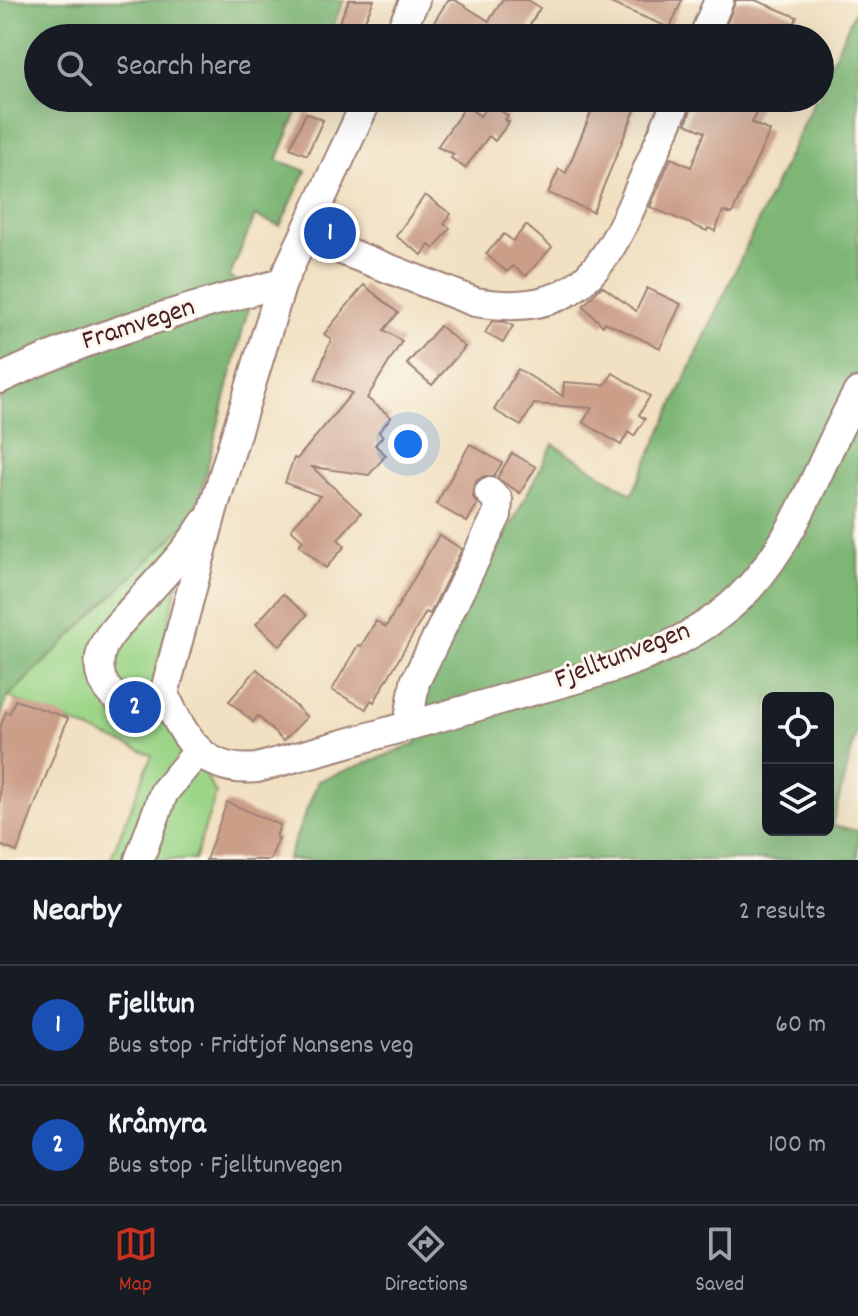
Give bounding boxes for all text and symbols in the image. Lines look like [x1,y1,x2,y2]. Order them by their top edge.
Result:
search box [24,24,834,112]
icon: search [52,46,96,90]
text: Search here [116,47,252,90]
pin: 1 [304,203,356,263]
street label: Framvegen [77,289,201,363]
your location [388,424,428,464]
street label: Fjelltunvegen [549,613,697,701]
pin: 2 [109,677,161,737]
map controls [762,692,834,836]
button: locate [762,692,834,764]
button: layers [762,764,834,836]
text: Nearby [32,888,121,937]
text: 2 results [739,894,826,931]
text: Fjelltun [108,985,195,1028]
text: 1 [55,1007,61,1044]
text: 60 m [775,1007,826,1044]
text: Bus stop · Fridtjof Nansens veg [108,1028,414,1065]
text: Kråmyra [108,1105,206,1148]
text: 2 [52,1127,64,1164]
text: 100 m [768,1127,826,1164]
text: Bus stop · Fjelltunvegen [108,1148,343,1185]
tab: Map [114,1222,158,1301]
tab: Directions [385,1222,468,1301]
tab: Saved [695,1222,744,1301]

